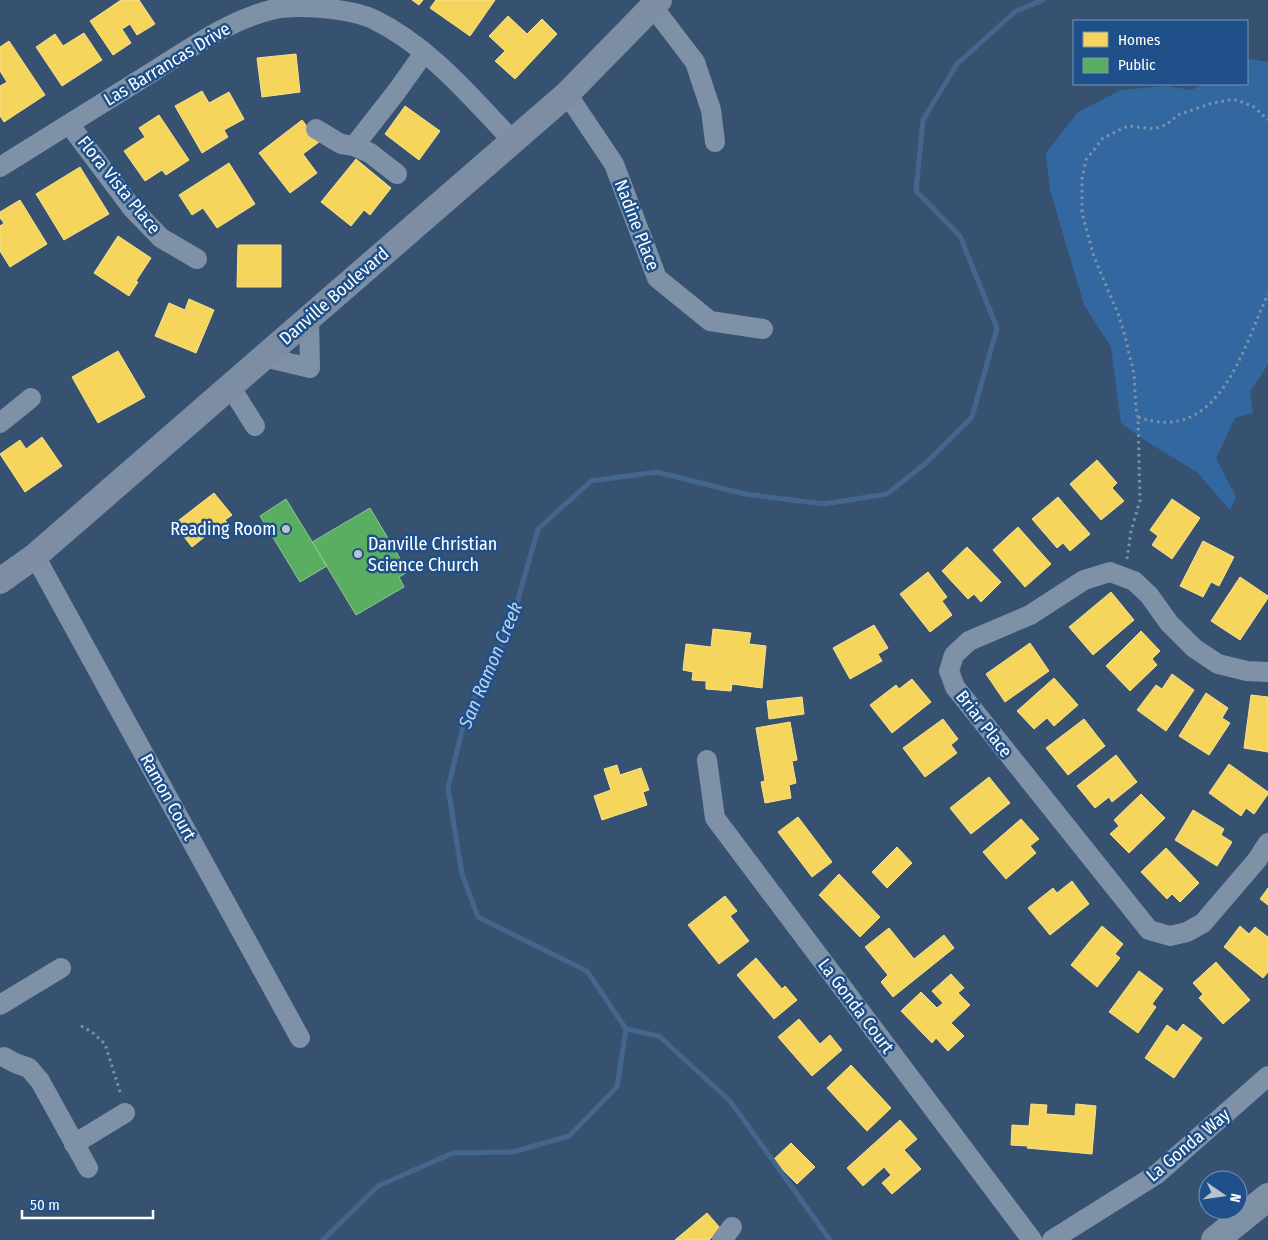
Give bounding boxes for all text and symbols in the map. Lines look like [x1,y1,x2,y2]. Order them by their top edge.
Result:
street label: Las Barrancas Drive [100,18,234,110]
legend [1073,20,1248,85]
text: Homes [1118,31,1160,49]
text: Public [1118,56,1156,74]
street label: Flora Vista Place [73,132,165,239]
street label: Nadine Place [610,176,664,274]
street label: Danville Boulevard [275,243,393,349]
place label: Reading Room [170,518,276,540]
marker: Reading Room [280,523,292,535]
place label: Danville Christian Science Church [368,533,497,576]
marker: Danville Christian Science Church [352,548,364,560]
water label: San Ramon Creek [453,599,527,733]
street label: Briar Place [951,686,1017,762]
street label: Ramon Court [135,750,201,844]
street label: La Gonda Court [813,954,899,1058]
street label: La Gonda Way [1142,1104,1234,1186]
north arrow [1198,1170,1248,1220]
scale bar [22,1188,154,1220]
text: N [1226,1192,1244,1204]
text: 50 m [30,1196,60,1214]

